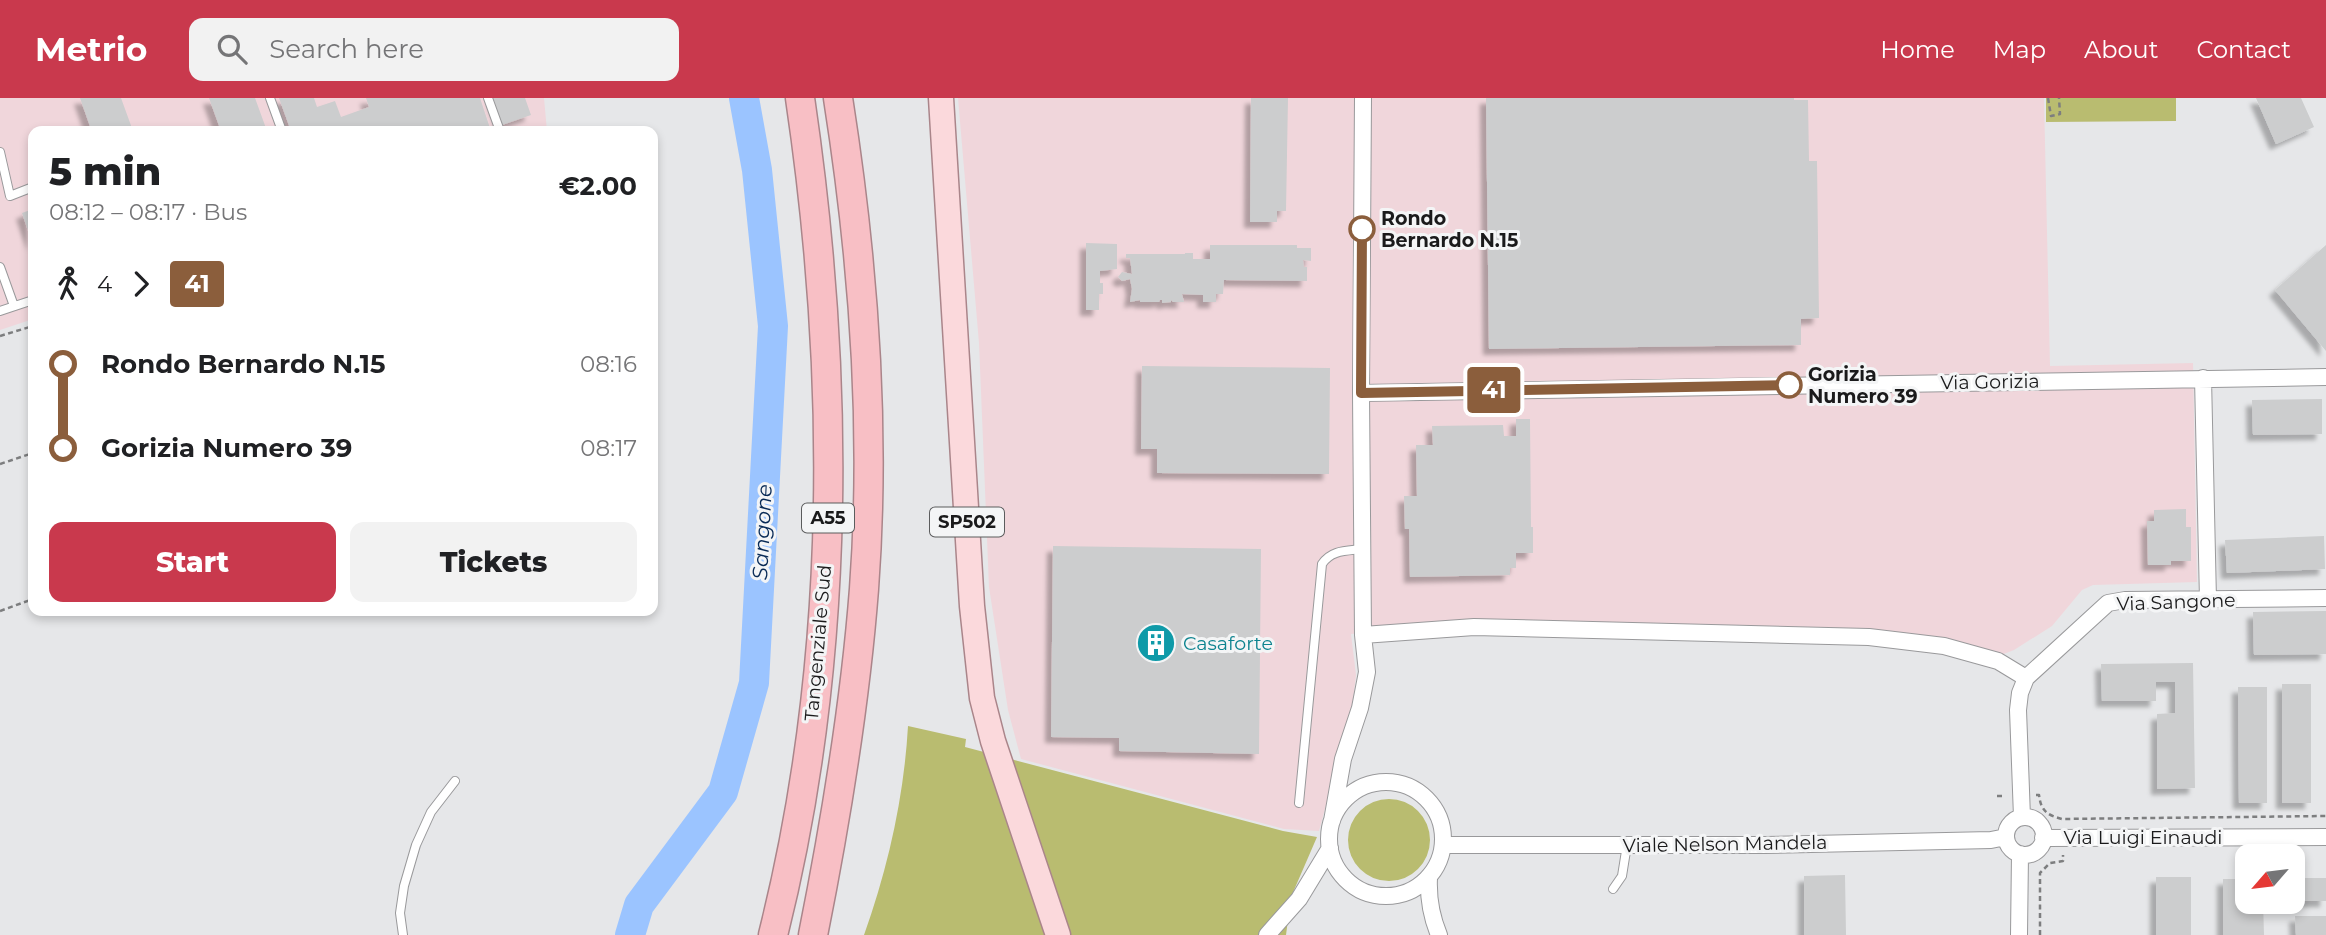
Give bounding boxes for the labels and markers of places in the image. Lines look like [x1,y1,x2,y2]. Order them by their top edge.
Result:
place label: Rondo Bernardo N.15 [1381,207,1518,252]
marker: Rondo Bernardo N.15 [1349,216,1375,242]
place label: Gorizia Numero 39 [1808,363,1918,408]
marker: Gorizia Numero 39 [1776,372,1802,398]
building icon: Casaforte [1135,622,1177,664]
place label: Casaforte [1183,632,1273,655]

